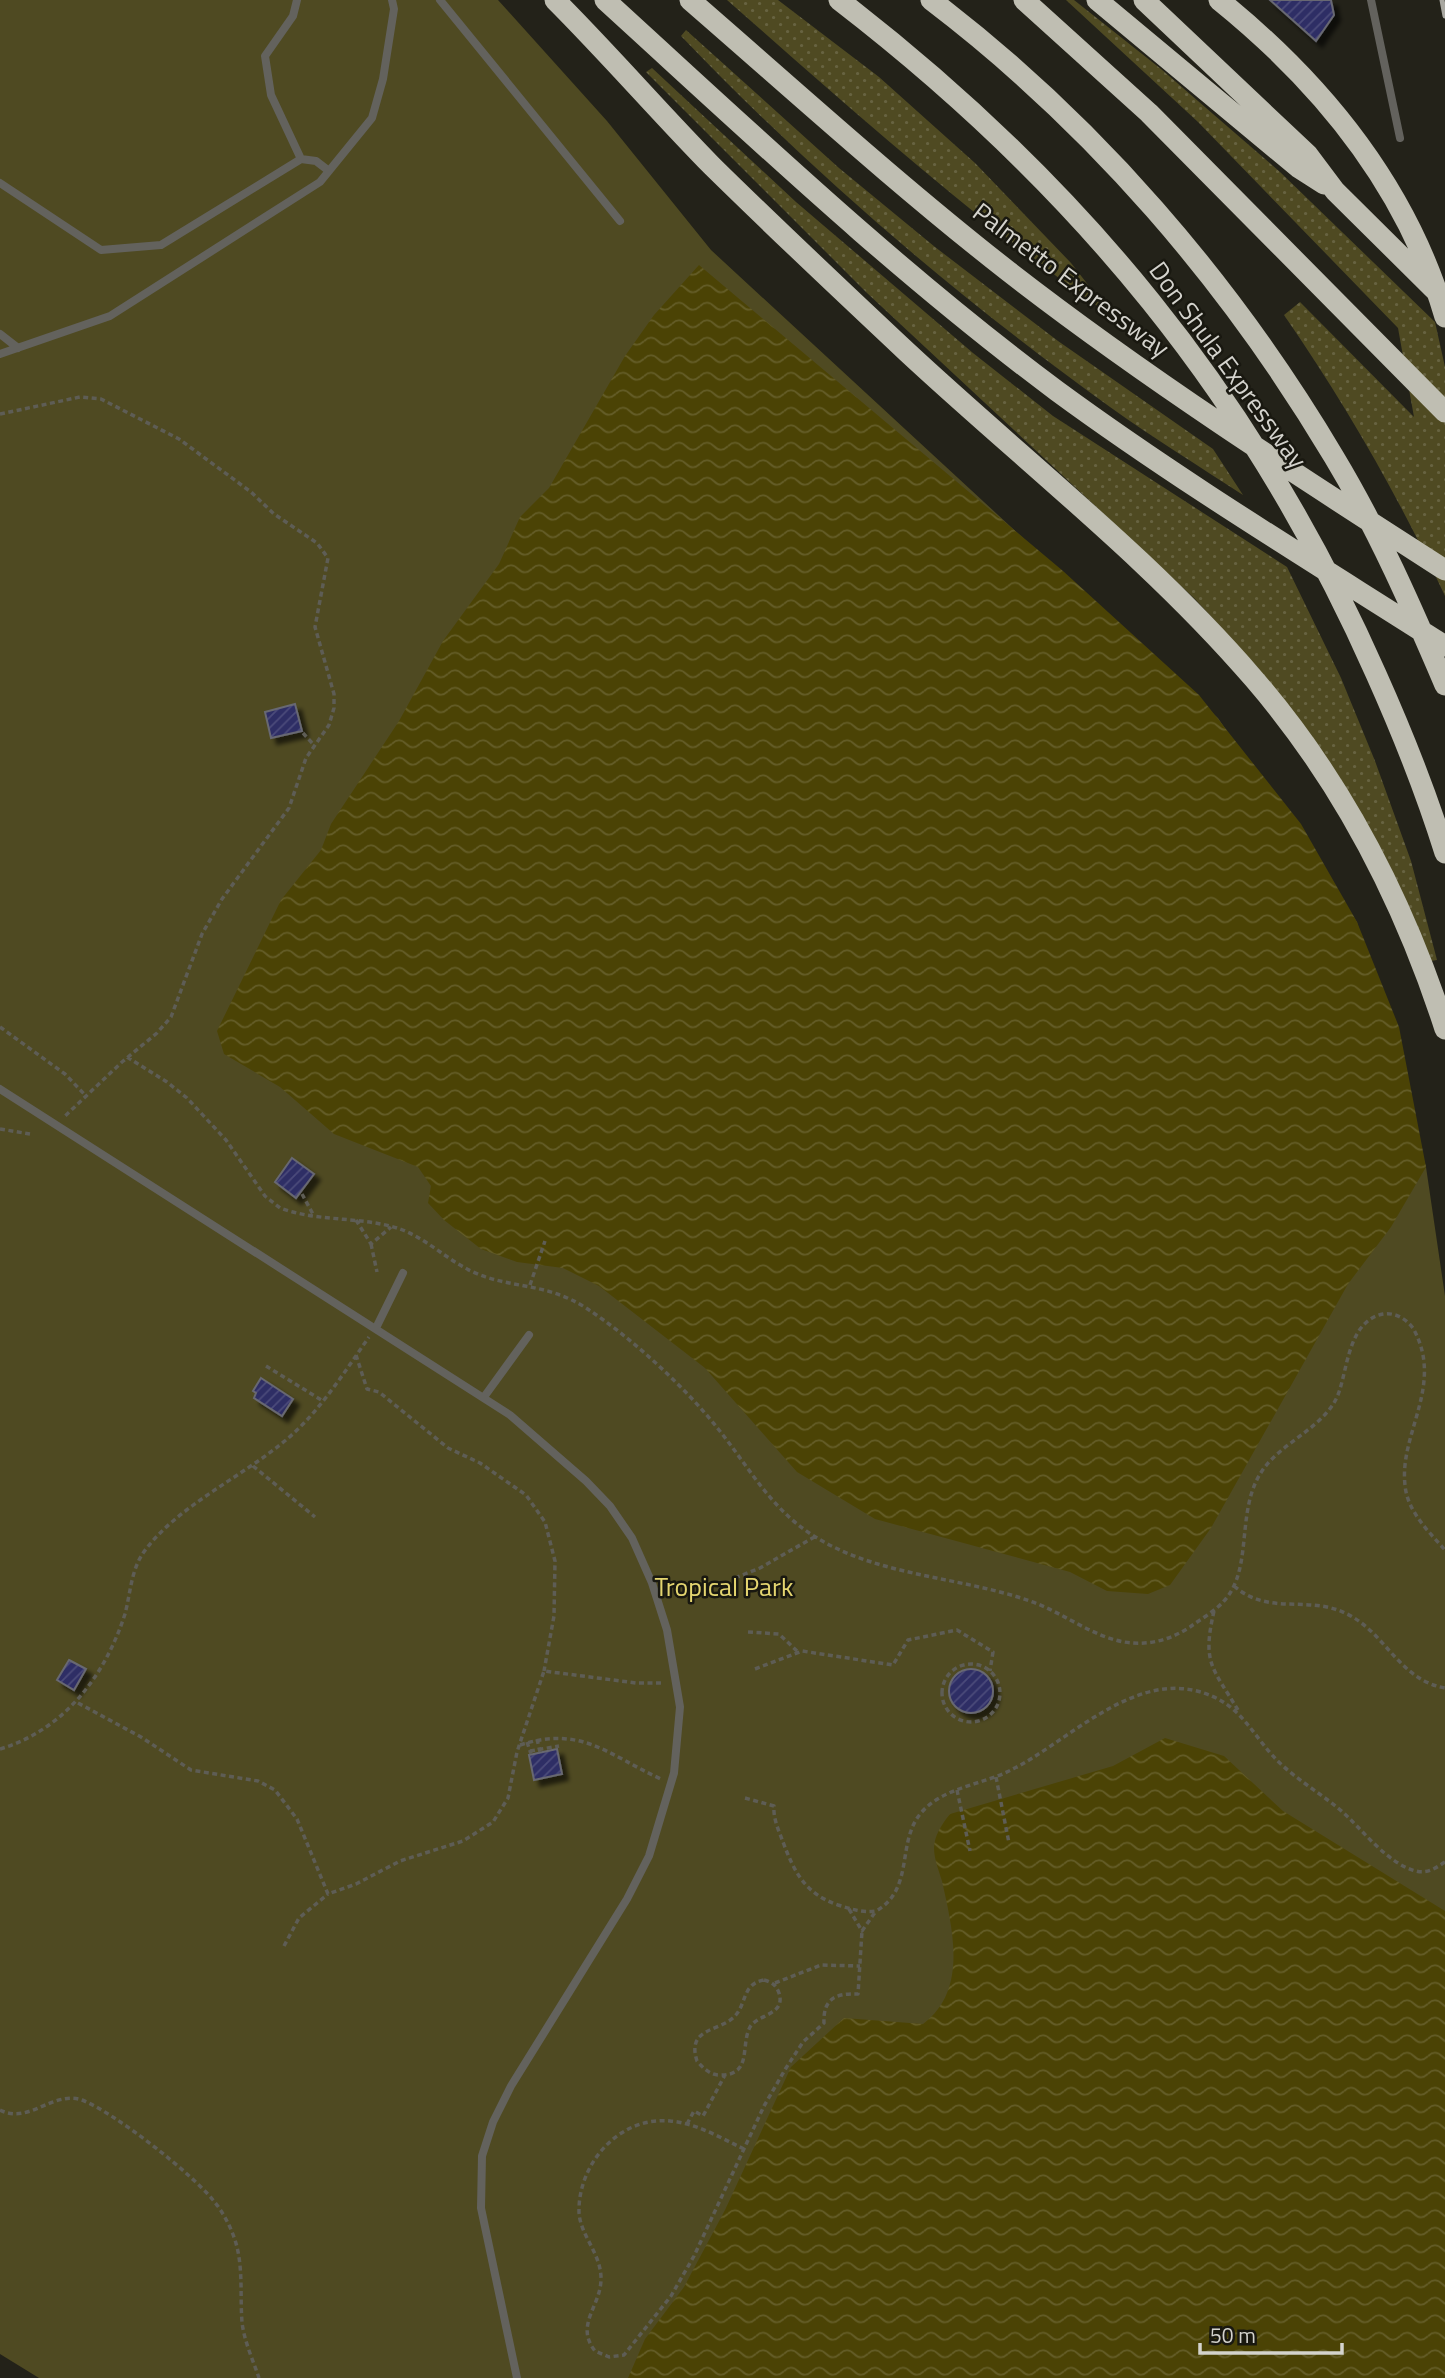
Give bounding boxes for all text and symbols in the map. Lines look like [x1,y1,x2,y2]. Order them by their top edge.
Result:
street label: Palmetto Expressway [965,192,1178,367]
street label: Don Shula Expressway [1140,253,1317,476]
park label: Tropical Park [654,1567,794,1606]
scale bar [1200,2312,1342,2356]
text: 50 m [1210,2319,1256,2351]

